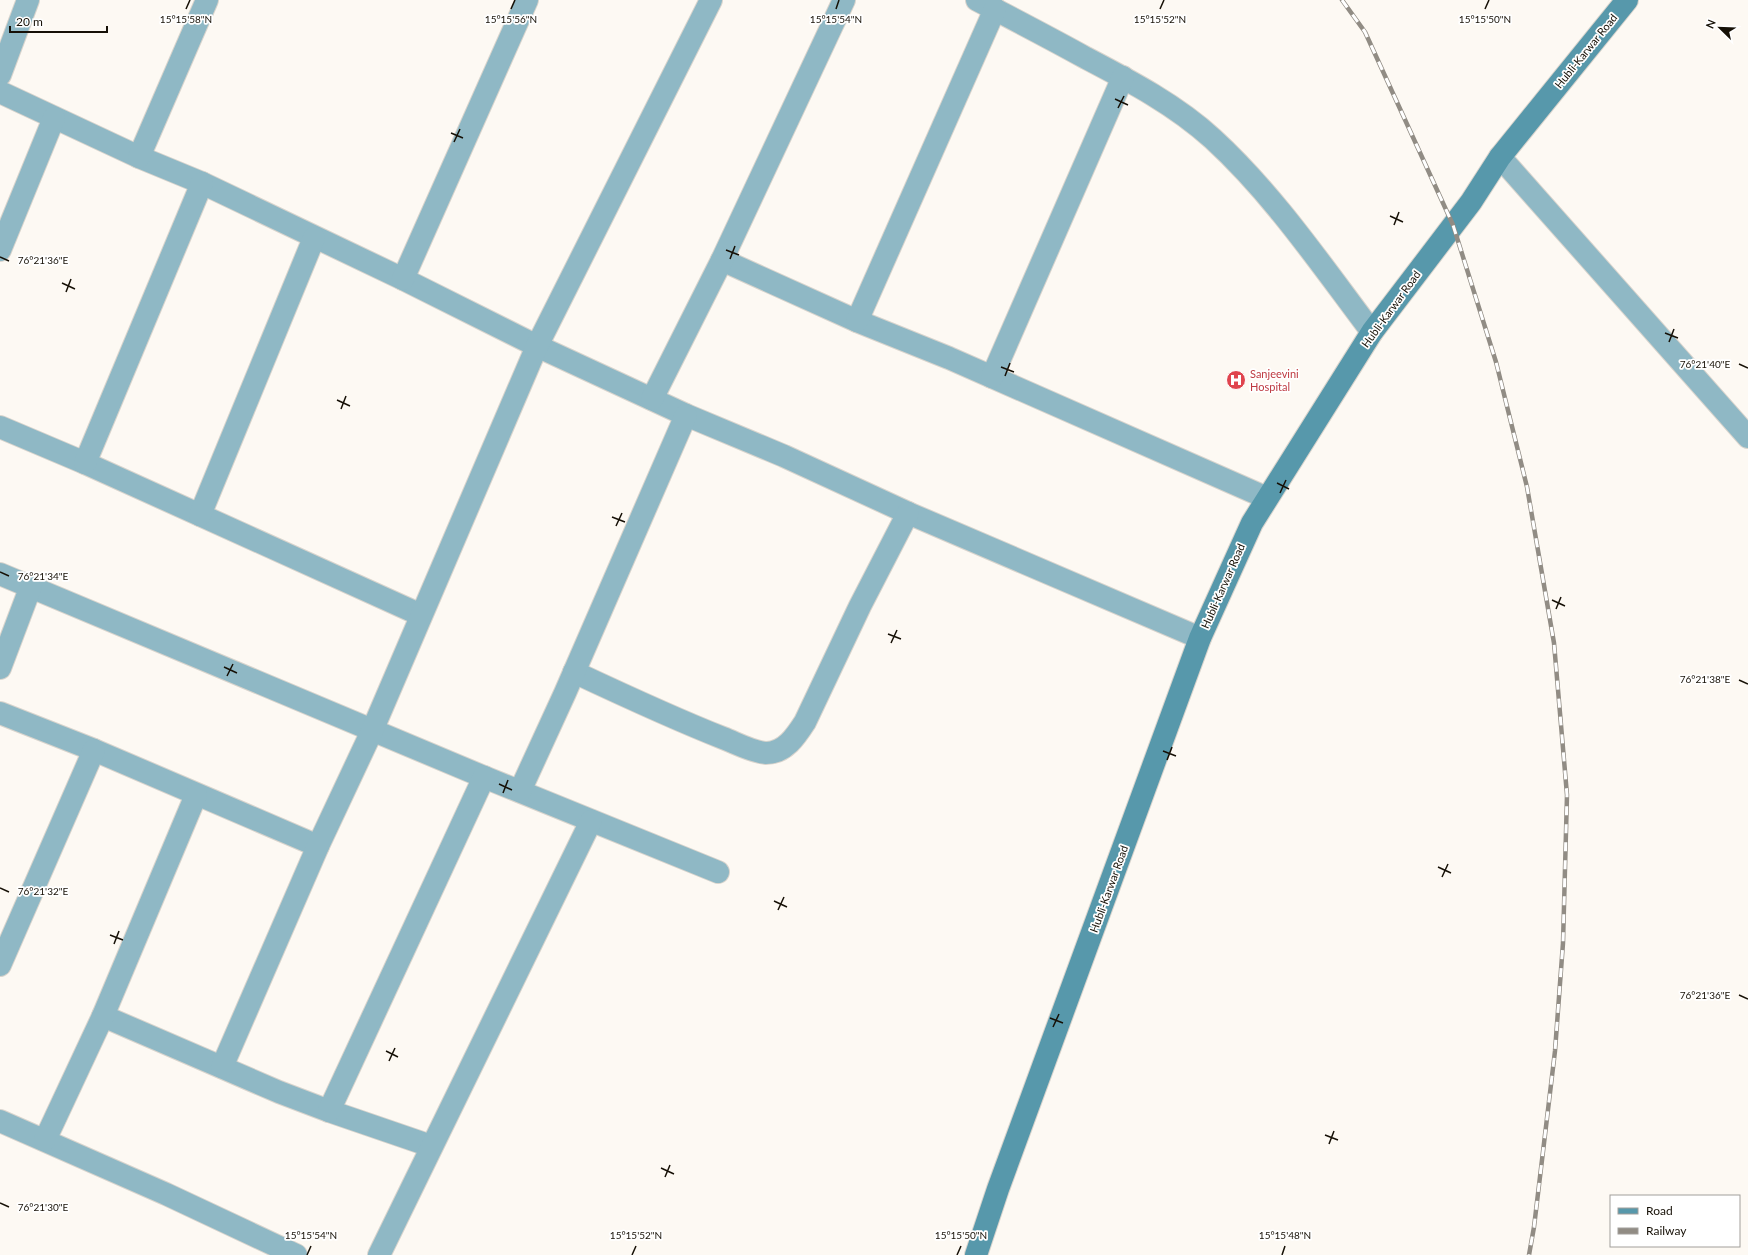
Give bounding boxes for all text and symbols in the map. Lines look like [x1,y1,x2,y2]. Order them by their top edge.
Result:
scale bar [10,8,107,34]
north arrow [1700,8,1740,48]
street label: Hubli-Karwar Road [1552,11,1620,90]
text: 15°15'58"N [160,13,212,25]
text: 15°15'56"N [485,13,537,25]
text: 15°15'54"N [810,13,862,25]
text: 15°15'52"N [1134,13,1186,25]
text: 15°15'50"N [1459,13,1511,25]
text: 20 m [16,14,43,29]
text: N [1703,17,1718,30]
text: 76°21'36"E [18,254,68,266]
street label: Hubli-Karwar Road [1358,268,1423,350]
text: 76°21'40"E [1680,358,1730,370]
place label: Sanjeevini Hospital [1250,367,1299,393]
hospital icon: Sanjeevini Hospital [1225,369,1247,391]
street label: Hubli-Karwar Road [1198,541,1247,630]
text: 76°21'34"E [18,570,68,582]
text: 76°21'38"E [1680,673,1730,685]
street label: Hubli-Karwar Road [1087,844,1130,934]
text: 76°21'32"E [18,885,68,897]
text: 76°21'36"E [1680,989,1730,1001]
legend [1610,1195,1740,1247]
text: 76°21'30"E [18,1201,68,1213]
text: Road [1646,1203,1673,1218]
text: Railway [1646,1223,1687,1238]
text: 15°15'54"N [285,1229,337,1241]
text: 15°15'52"N [610,1229,662,1241]
text: 15°15'50"N [935,1229,987,1241]
text: 15°15'48"N [1259,1229,1311,1241]

